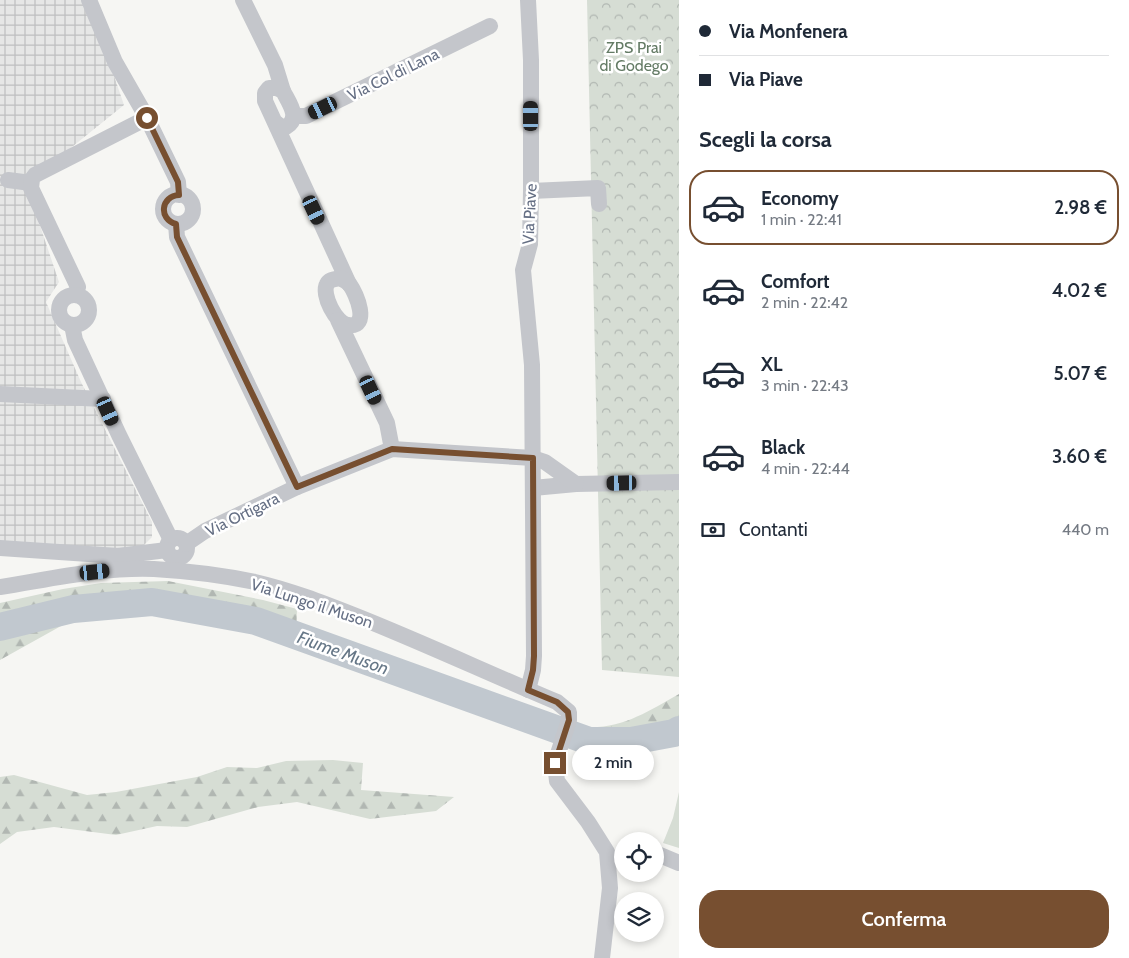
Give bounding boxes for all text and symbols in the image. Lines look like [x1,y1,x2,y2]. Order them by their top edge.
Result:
text: Via Monfenera [729,20,848,43]
park label: ZPS Prai di Godego [599,38,669,75]
street label: Via Col di Lana [345,44,442,105]
text: Via Piave [729,68,803,91]
car [306,95,339,121]
car [523,101,538,131]
route start [136,107,158,129]
text: Scegli la corsa [699,126,832,153]
street label: Via Piave [518,183,541,245]
icon: car [701,185,746,230]
text: Economy [761,187,839,210]
car [300,193,327,227]
text: 2.98 € [1054,196,1107,219]
text: 1 min · 22:41 [761,210,842,229]
icon: car [701,268,746,313]
text: Comfort [761,270,830,293]
text: 4.02 € [1052,279,1107,302]
text: 2 min · 22:42 [761,293,848,312]
icon: car [701,351,746,396]
text: XL [761,353,782,376]
text: 5.07 € [1053,362,1107,385]
car [357,373,384,407]
text: 3 min · 22:43 [761,376,849,395]
car [95,394,120,428]
icon: car [701,434,746,479]
text: Black [761,436,805,459]
text: 3.60 € [1052,445,1107,468]
text: 4 min · 22:44 [761,459,850,478]
car [606,475,637,491]
street label: Via Ortigara [202,488,282,540]
icon: cash [699,516,727,544]
text: Contanti [739,518,808,541]
text: 440 m [1062,520,1109,539]
car [79,563,110,581]
street label: Via Lungo il Muson [248,575,375,632]
water label: Fiume Muson [294,626,392,680]
callout: 2 min [572,746,655,780]
route end [544,752,566,774]
text: 2 min [594,753,632,772]
map controls [614,832,664,942]
button: locate [614,832,664,882]
button: Conferma [699,890,1109,948]
button: layers [614,892,664,942]

